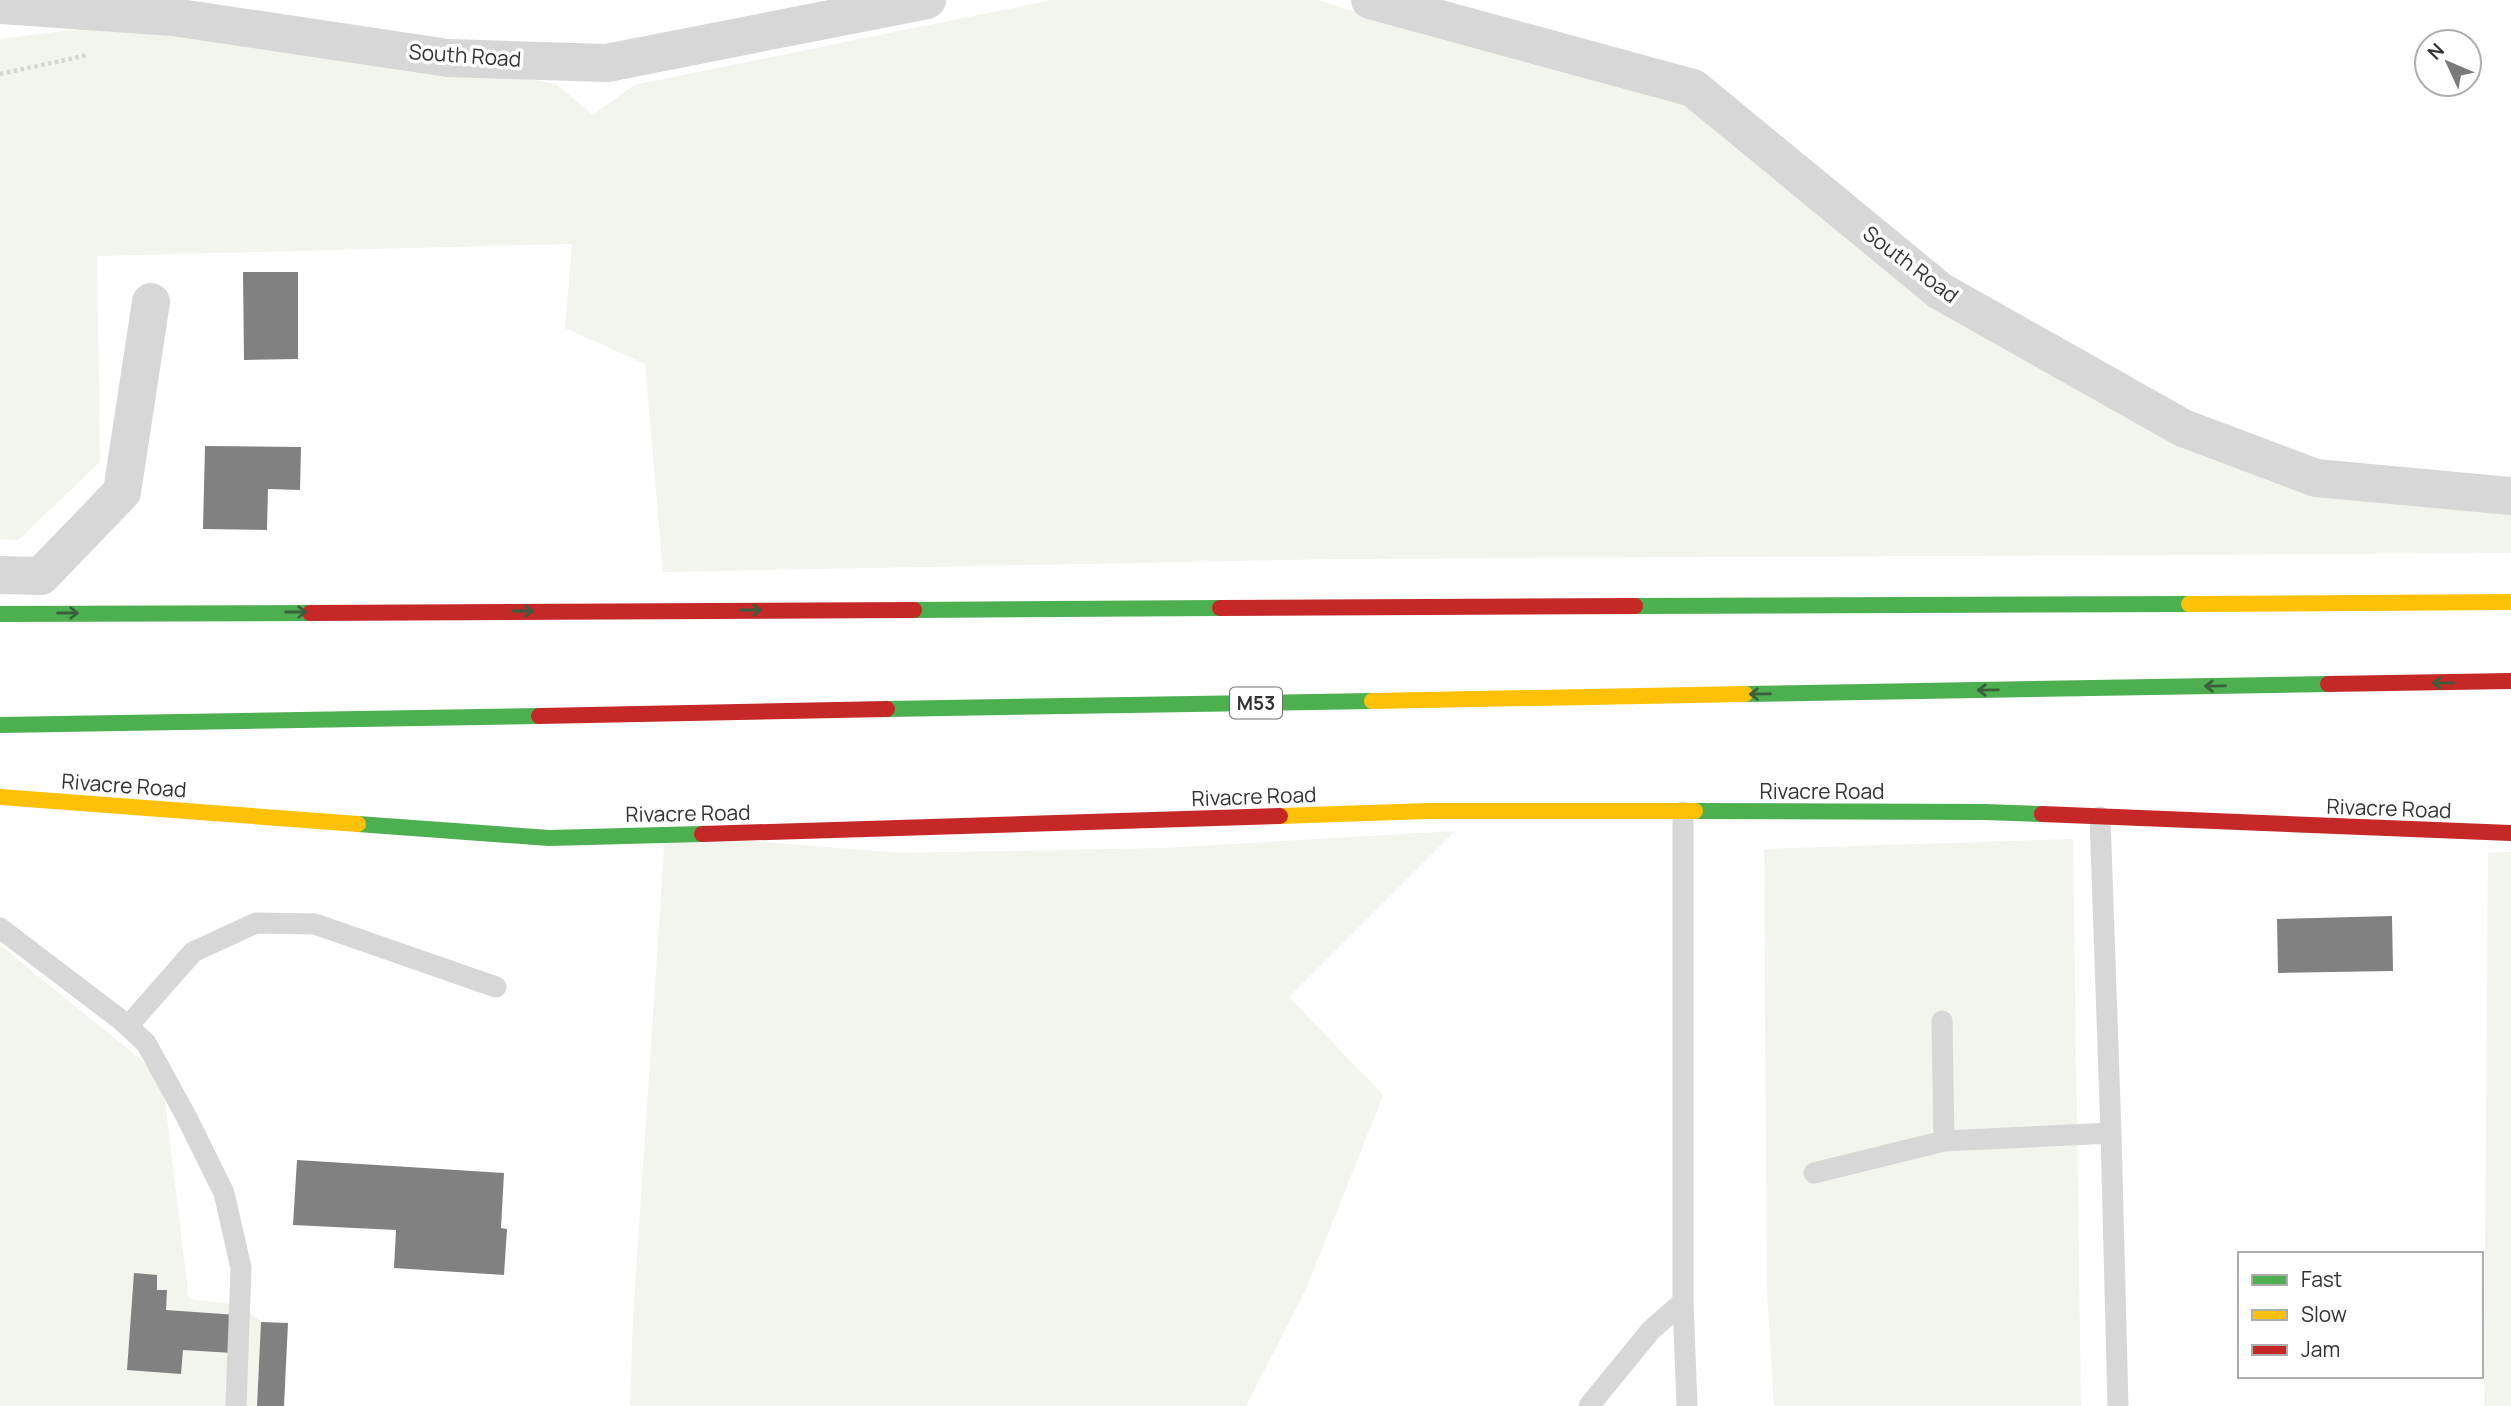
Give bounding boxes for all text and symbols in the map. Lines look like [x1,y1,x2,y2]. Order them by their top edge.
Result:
north arrow [2413,28,2483,98]
street label: South Road [408,37,522,73]
text: N [2422,37,2450,65]
street label: South Road [1858,219,1964,309]
one-way arrow [739,603,762,617]
one-way arrow [511,604,534,618]
one-way arrow [284,605,307,619]
one-way arrow [56,606,79,620]
one-way arrow [2432,676,2455,689]
one-way arrow [2204,680,2227,693]
one-way arrow [1977,684,2000,697]
road number: M53 [1230,688,1282,718]
one-way arrow [1749,688,1772,701]
street label: Rivacre Road [61,767,187,803]
street label: Rivacre Road [1759,777,1885,805]
street label: Rivacre Road [1191,780,1317,812]
street label: Rivacre Road [2326,792,2452,824]
street label: Rivacre Road [625,798,751,828]
legend [2238,1252,2483,1378]
text: Fast [2301,1265,2342,1293]
text: Slow [2301,1300,2347,1328]
text: Jam [2301,1335,2340,1363]

